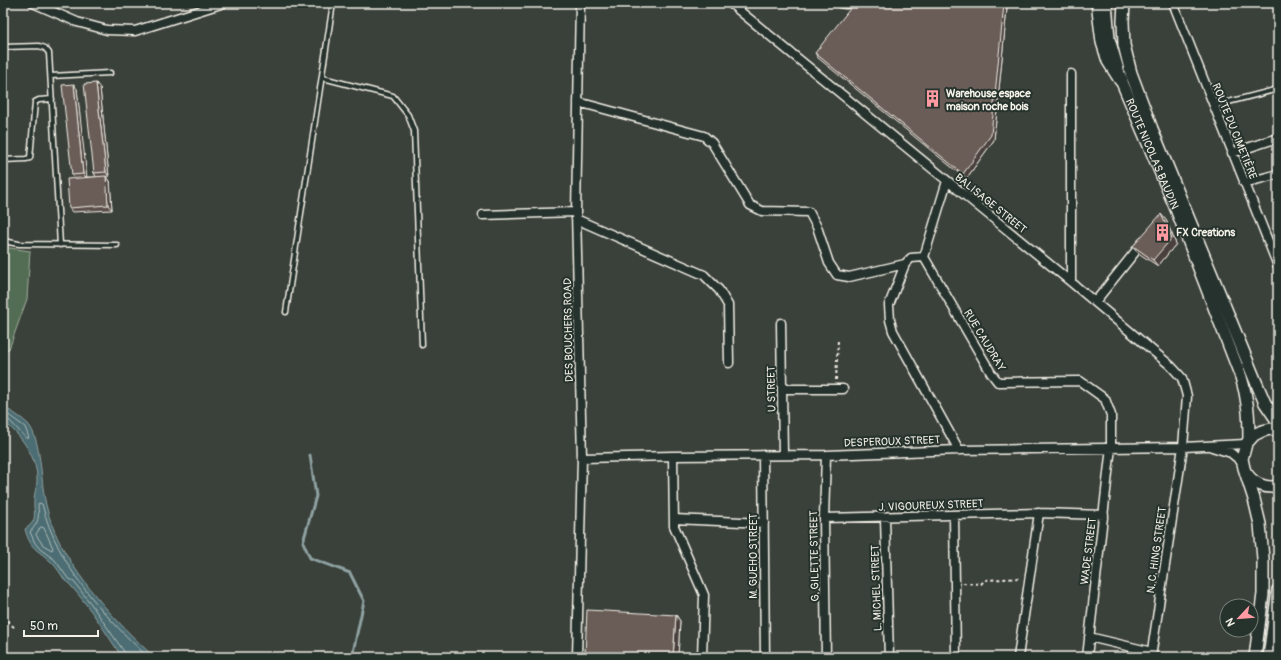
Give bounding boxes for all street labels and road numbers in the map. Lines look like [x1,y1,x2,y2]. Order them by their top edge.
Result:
street label: ROUTE DU CIMETIÈRE [1209,81,1260,181]
street label: ROUTE NICOLAS BAUDIN [1123,97,1181,211]
street label: BALISAGE STREET [952,171,1029,236]
street label: DES BOUCHERS ROAD [561,278,576,382]
street label: RUE CAUDRAY [961,307,1008,374]
street label: U STREET [765,366,778,412]
street label: DESPEROUX STREET [844,433,940,450]
street label: J. VIGOUREUX STREET [878,497,984,514]
street label: N. C. HING STREET [1144,506,1169,594]
street label: G. GILETTE STREET [807,510,822,602]
street label: M. GUEHO STREET [747,513,760,599]
street label: WADE STREET [1078,517,1099,585]
street label: L. MICHEL STREET [868,545,885,631]

